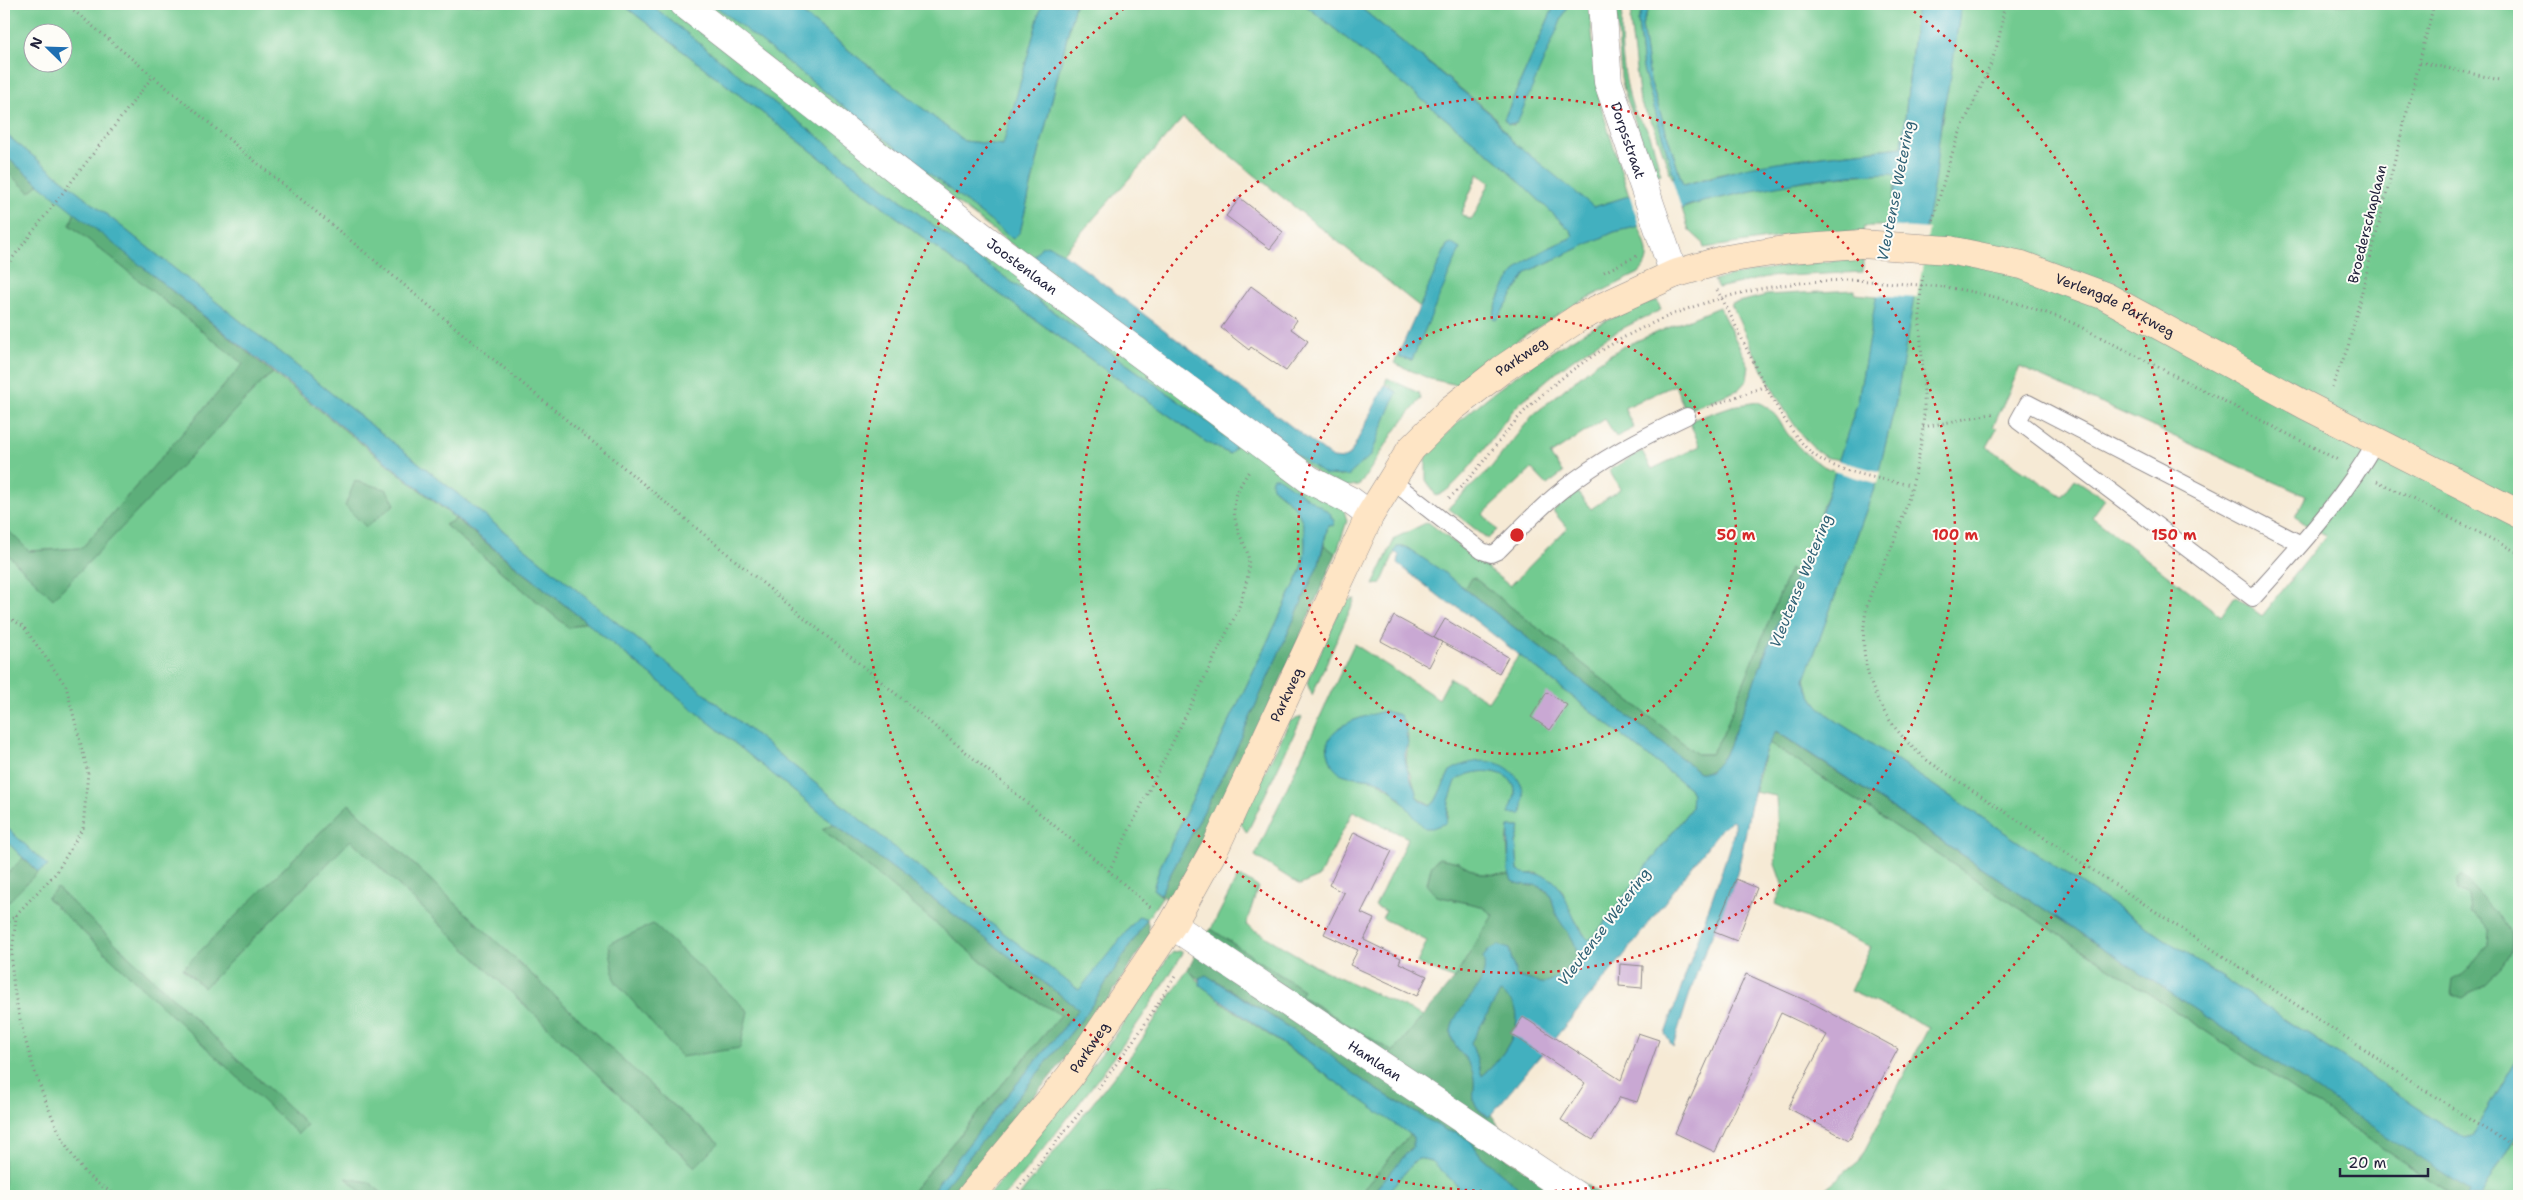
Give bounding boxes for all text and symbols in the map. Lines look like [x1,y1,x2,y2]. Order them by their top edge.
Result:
north arrow [22,22,72,72]
text: N [26,34,46,52]
street label: Dorpsstraat [1607,100,1650,181]
water label: Vleutense Wetering [1873,119,1919,263]
street label: Broederschaplaan [2344,162,2391,285]
street label: Joostenlaan [983,234,1062,299]
street label: Verlengde Parkweg [2053,269,2178,341]
street label: Parkweg [1491,333,1550,380]
water label: Vleutense Wetering [1765,511,1837,651]
text: 50 m [1717,525,1756,545]
text: 100 m [1932,525,1978,545]
text: 150 m [2151,525,2197,545]
centre of rings [1508,526,1526,544]
street label: Parkweg [1266,665,1307,725]
water label: Vleutense Wetering [1553,864,1655,990]
street label: Parkweg [1066,1018,1113,1077]
street label: Hamlaan [1344,1036,1405,1085]
scale bar [2340,1145,2428,1177]
text: 20 m [2348,1153,2387,1173]

